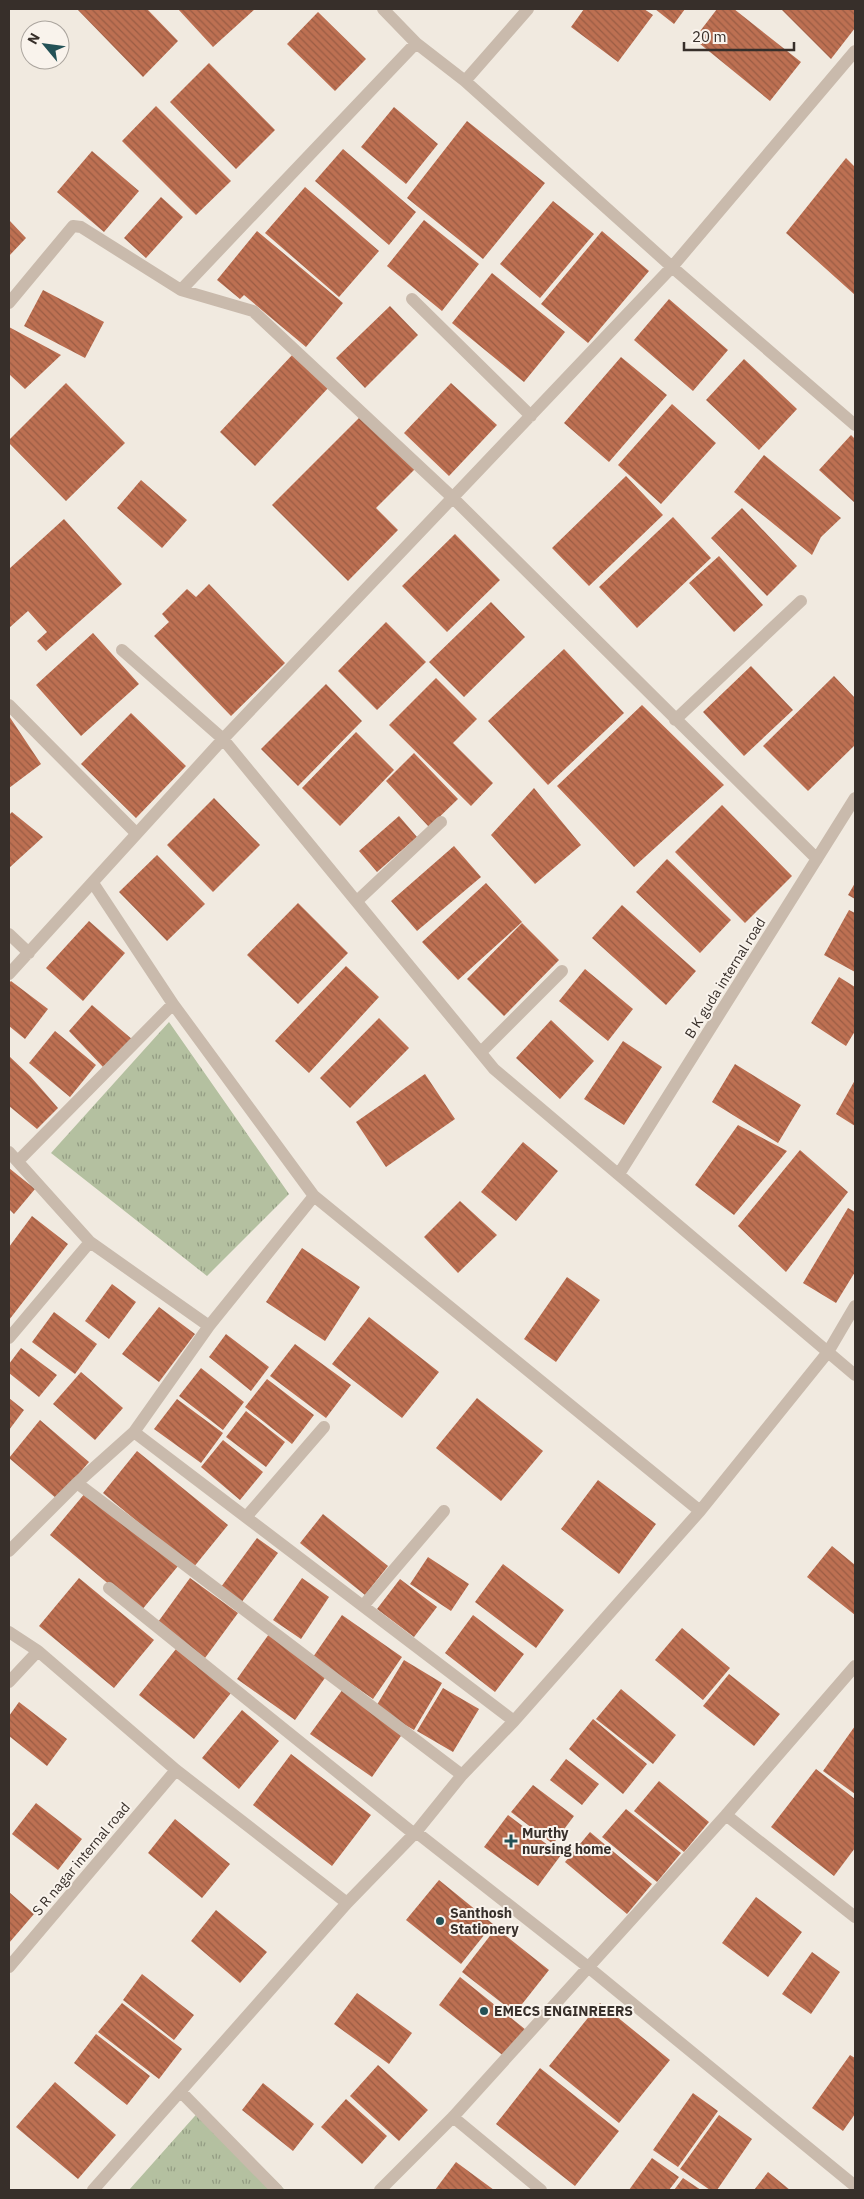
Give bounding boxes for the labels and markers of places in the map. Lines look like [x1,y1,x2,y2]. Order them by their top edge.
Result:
place label: Murthy nursing home [522,1824,612,1858]
marker: Murthy nursing home [504,1834,518,1848]
place label: Santhosh Stationery [450,1904,519,1938]
marker: Santhosh Stationery [434,1915,446,1927]
place label: EMECS ENGINREERS [494,2002,633,2020]
marker: EMECS ENGINREERS [478,2005,490,2017]

